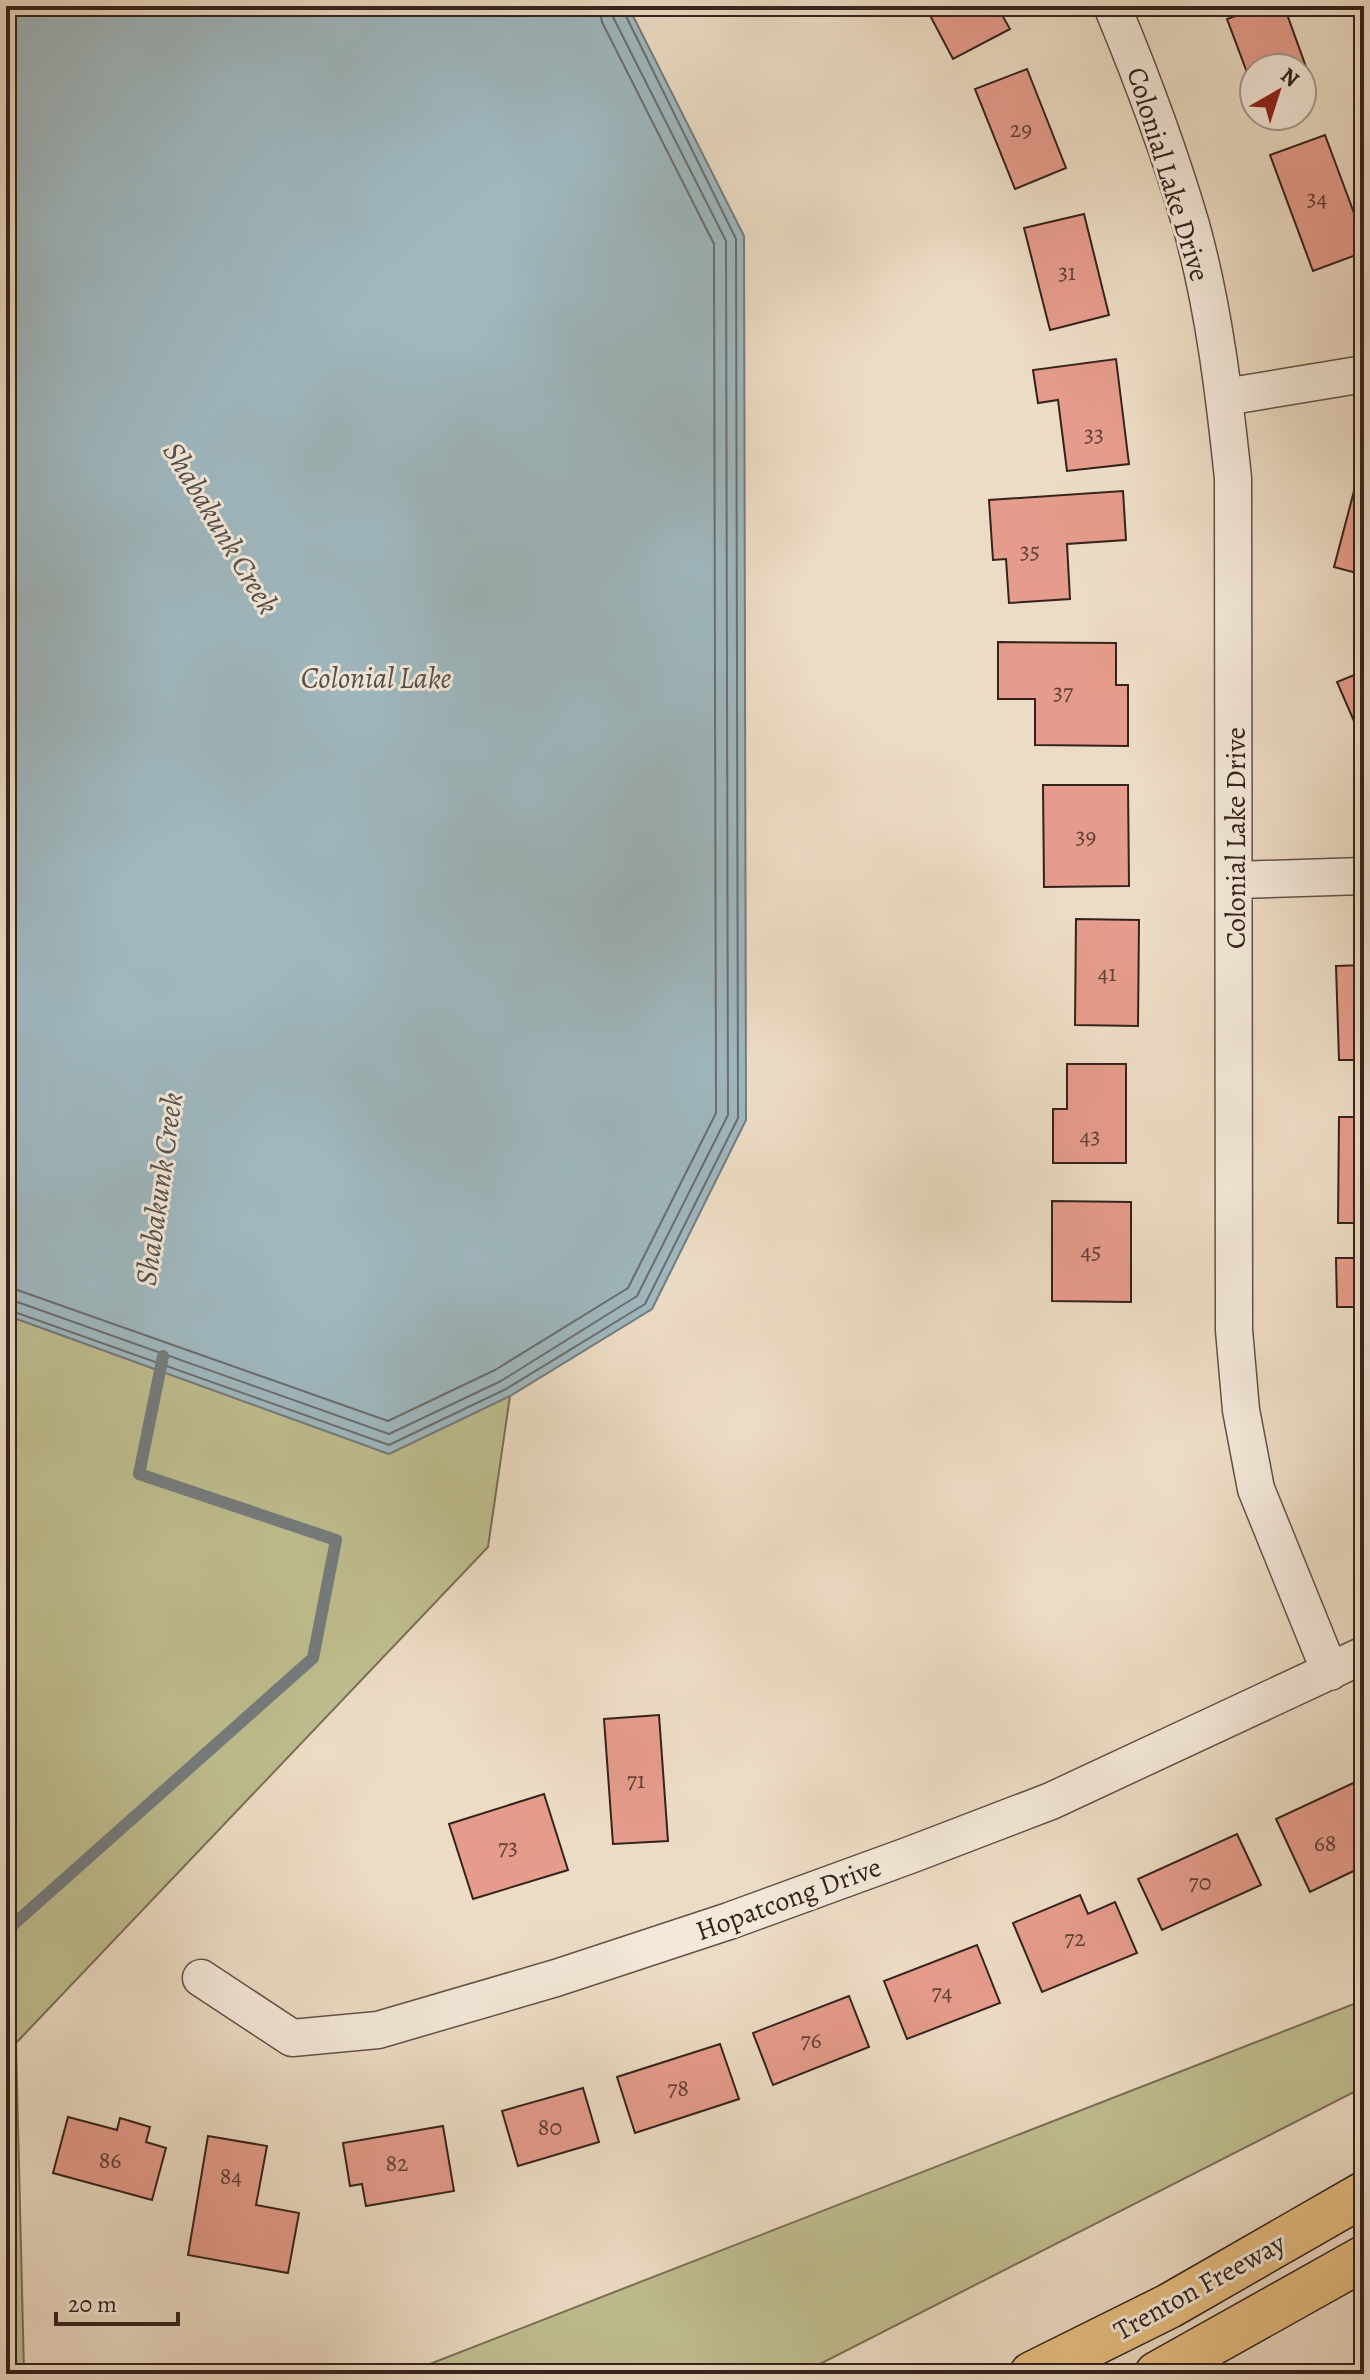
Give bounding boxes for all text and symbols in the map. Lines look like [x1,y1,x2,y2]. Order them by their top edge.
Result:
north arrow [1238,52,1318,132]
text: N [1274,61,1306,94]
street label: Colonial Lake Drive [1117,63,1219,286]
house number: 29 [1010,113,1032,145]
house number: 34 [1307,182,1328,214]
house number: 31 [1058,256,1076,288]
house number: 33 [1084,418,1104,450]
water label: Shabakunk Creek [154,434,288,622]
house number: 35 [1020,535,1040,567]
water label: Colonial Lake [301,658,451,698]
house number: 37 [1053,676,1074,708]
street label: Colonial Lake Drive [1217,727,1255,949]
house number: 39 [1076,820,1096,852]
house number: 41 [1097,957,1117,989]
water label: Shabakunk Creek [126,1090,192,1288]
house number: 43 [1080,1120,1100,1152]
house number: 45 [1080,1235,1102,1267]
house number: 71 [627,1764,645,1796]
house number: 68 [1314,1827,1336,1859]
house number: 73 [498,1831,518,1863]
street label: Hopatcong Drive [690,1848,886,1950]
house number: 70 [1189,1866,1211,1898]
house number: 72 [1064,1922,1086,1954]
house number: 74 [932,1976,953,2008]
house number: 76 [800,2024,822,2056]
house number: 78 [667,2072,689,2104]
house number: 80 [538,2111,562,2143]
house number: 86 [99,2144,121,2176]
house number: 82 [385,2147,409,2179]
house number: 84 [220,2160,242,2192]
street label: Trenton Freeway [1107,2224,1292,2350]
scale bar [56,2276,178,2326]
text: 20 m [68,2288,117,2320]

